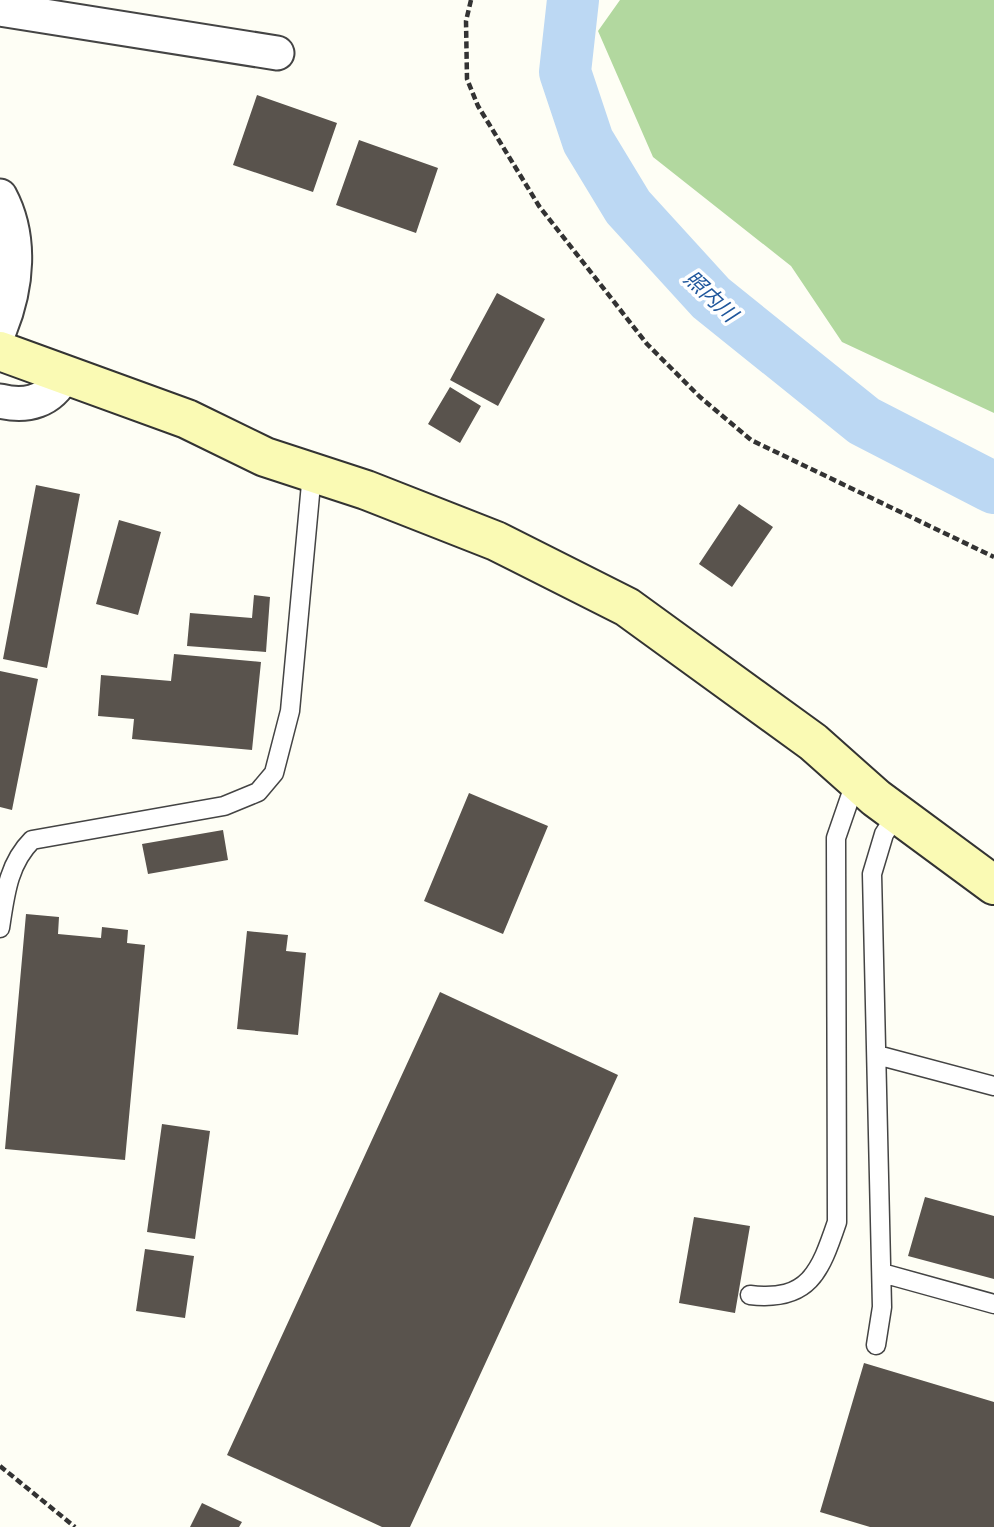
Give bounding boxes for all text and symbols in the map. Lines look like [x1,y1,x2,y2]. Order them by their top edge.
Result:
water label: 照内川 [679,263,747,329]

